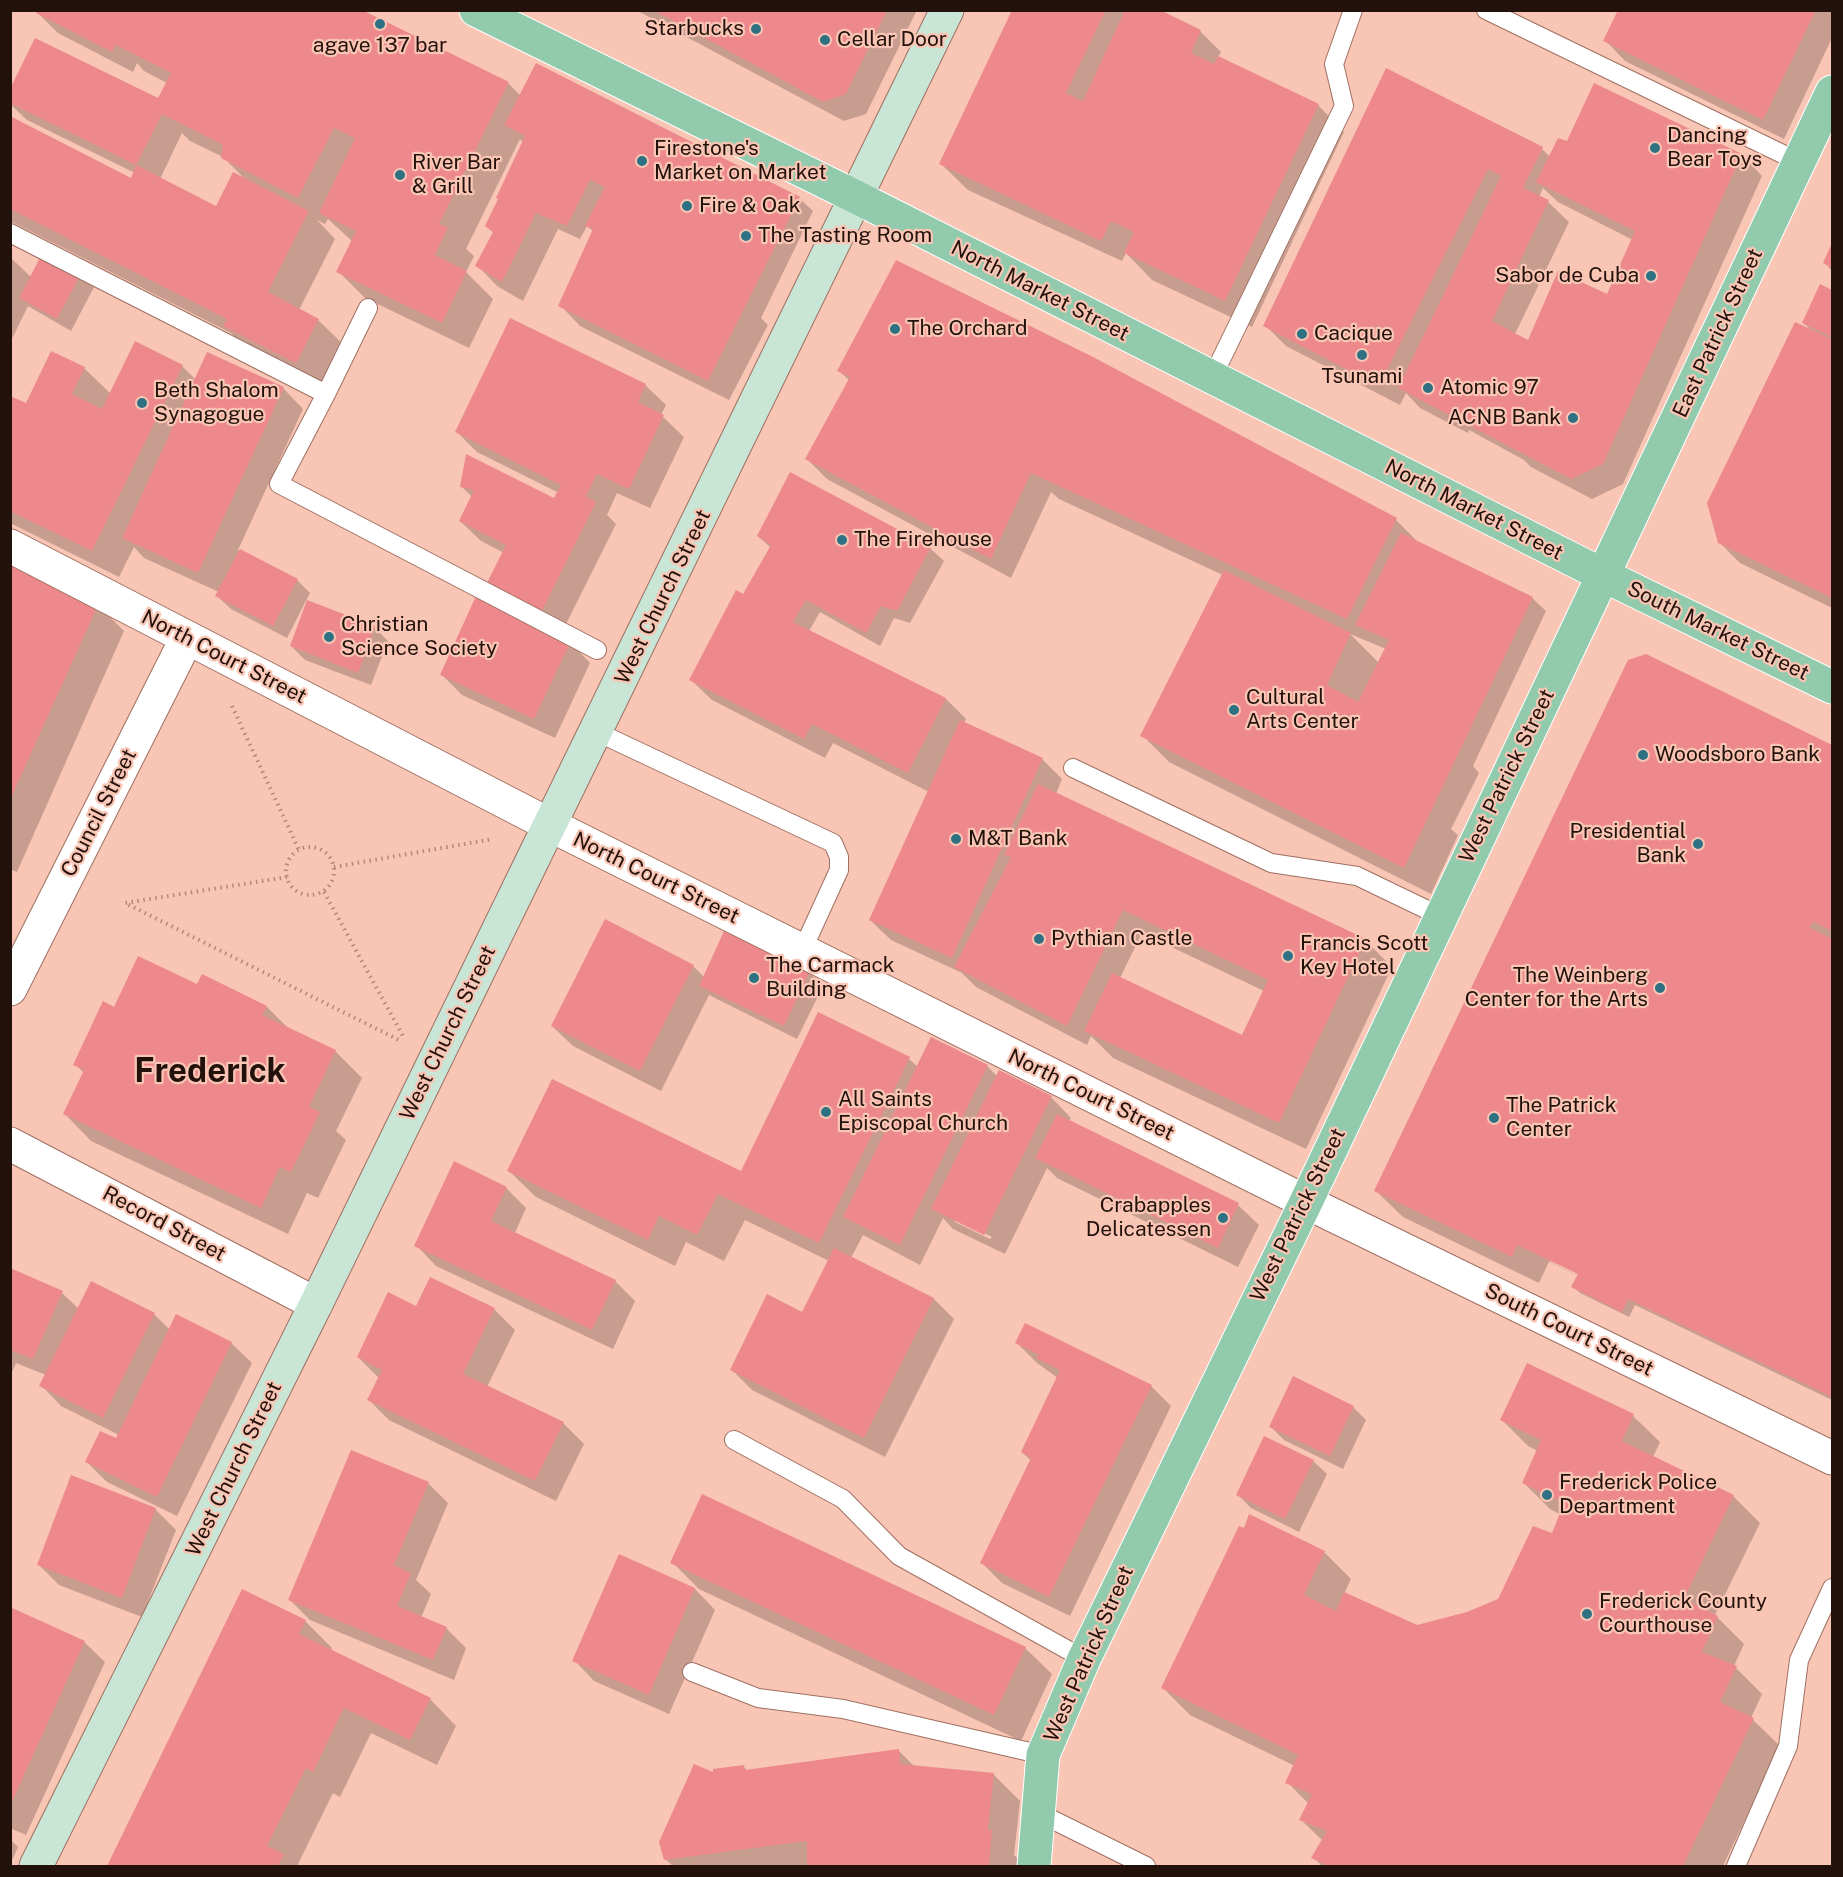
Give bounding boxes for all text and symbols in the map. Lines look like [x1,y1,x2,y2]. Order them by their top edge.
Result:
place label: Starbucks [644,16,744,42]
marker: agave 137 bar [373,17,387,31]
marker: Starbucks [749,22,763,36]
place label: Cellar Door [837,27,947,53]
place label: agave 137 bar [313,33,447,59]
marker: Cellar Door [818,33,832,47]
place label: Dancing Bear Toys [1667,123,1762,173]
place label: Firestone's Market on Market [654,136,827,186]
marker: Dancing Bear Toys [1648,141,1662,155]
place label: River Bar & Grill [412,150,501,200]
marker: Firestone's Market on Market [635,154,649,168]
marker: River Bar & Grill [393,168,407,182]
place label: Fire & Oak [699,193,800,219]
marker: Fire & Oak [680,199,694,213]
place label: The Tasting Room [758,223,932,249]
marker: The Tasting Room [739,229,753,243]
street label: North Market Street [947,235,1133,347]
street label: East Patrick Street [1668,245,1768,421]
place label: Sabor de Cuba [1495,263,1639,289]
marker: Sabor de Cuba [1644,269,1658,283]
place label: The Orchard [907,316,1027,342]
place label: Cacique [1314,321,1393,347]
marker: The Orchard [888,322,902,336]
marker: Cacique [1295,327,1309,341]
marker: Tsunami [1355,348,1369,362]
place label: Tsunami [1321,364,1403,390]
place label: Atomic 97 [1440,375,1539,401]
place label: Beth Shalom Synagogue [154,378,279,428]
marker: Atomic 97 [1421,381,1435,395]
marker: Beth Shalom Synagogue [135,396,149,410]
place label: ACNB Bank [1448,405,1561,431]
marker: ACNB Bank [1566,411,1580,425]
street label: North Market Street [1381,454,1567,566]
street label: West Church Street [610,505,716,689]
place label: The Firehouse [854,527,992,553]
marker: The Firehouse [835,533,849,547]
street label: South Market Street [1623,576,1813,686]
street label: North Court Street [137,604,311,710]
place label: Christian Science Society [341,612,497,662]
marker: Christian Science Society [322,630,336,644]
place label: Cultural Arts Center [1246,685,1359,735]
street label: West Patrick Street [1454,685,1560,867]
marker: Cultural Arts Center [1227,703,1241,717]
place label: Woodsboro Bank [1655,742,1820,768]
street label: Council Street [56,745,142,881]
marker: Woodsboro Bank [1636,748,1650,762]
place label: Presidential Bank [1570,819,1686,869]
place label: M&T Bank [968,826,1067,852]
street label: North Court Street [569,827,743,929]
marker: M&T Bank [949,832,963,846]
marker: Presidential Bank [1691,837,1705,851]
place label: Pythian Castle [1051,926,1192,952]
place label: Francis Scott Key Hotel [1300,931,1428,981]
marker: Pythian Castle [1032,932,1046,946]
street label: West Church Street [395,941,501,1125]
marker: Francis Scott Key Hotel [1281,949,1295,963]
place label: The Carmack Building [766,953,895,1003]
place label: The Weinberg Center for the Arts [1465,963,1648,1013]
marker: The Carmack Building [747,971,761,985]
marker: The Weinberg Center for the Arts [1653,981,1667,995]
street label: North Court Street [1004,1044,1178,1146]
district label: Frederick [134,1052,286,1092]
place label: All Saints Episcopal Church [838,1087,1008,1137]
place label: The Patrick Center [1506,1093,1617,1143]
marker: All Saints Episcopal Church [819,1105,833,1119]
marker: The Patrick Center [1487,1111,1501,1125]
street label: West Patrick Street [1245,1124,1351,1306]
street label: Record Street [98,1181,230,1267]
place label: Crabapples Delicatessen [1086,1193,1211,1243]
marker: Crabapples Delicatessen [1216,1211,1230,1225]
street label: South Court Street [1481,1278,1657,1382]
street label: West Church Street [181,1377,287,1561]
place label: Frederick Police Department [1559,1470,1717,1520]
marker: Frederick Police Department [1540,1488,1554,1502]
street label: West Patrick Street [1039,1562,1139,1746]
place label: Frederick County Courthouse [1599,1589,1767,1639]
marker: Frederick County Courthouse [1580,1607,1594,1621]

